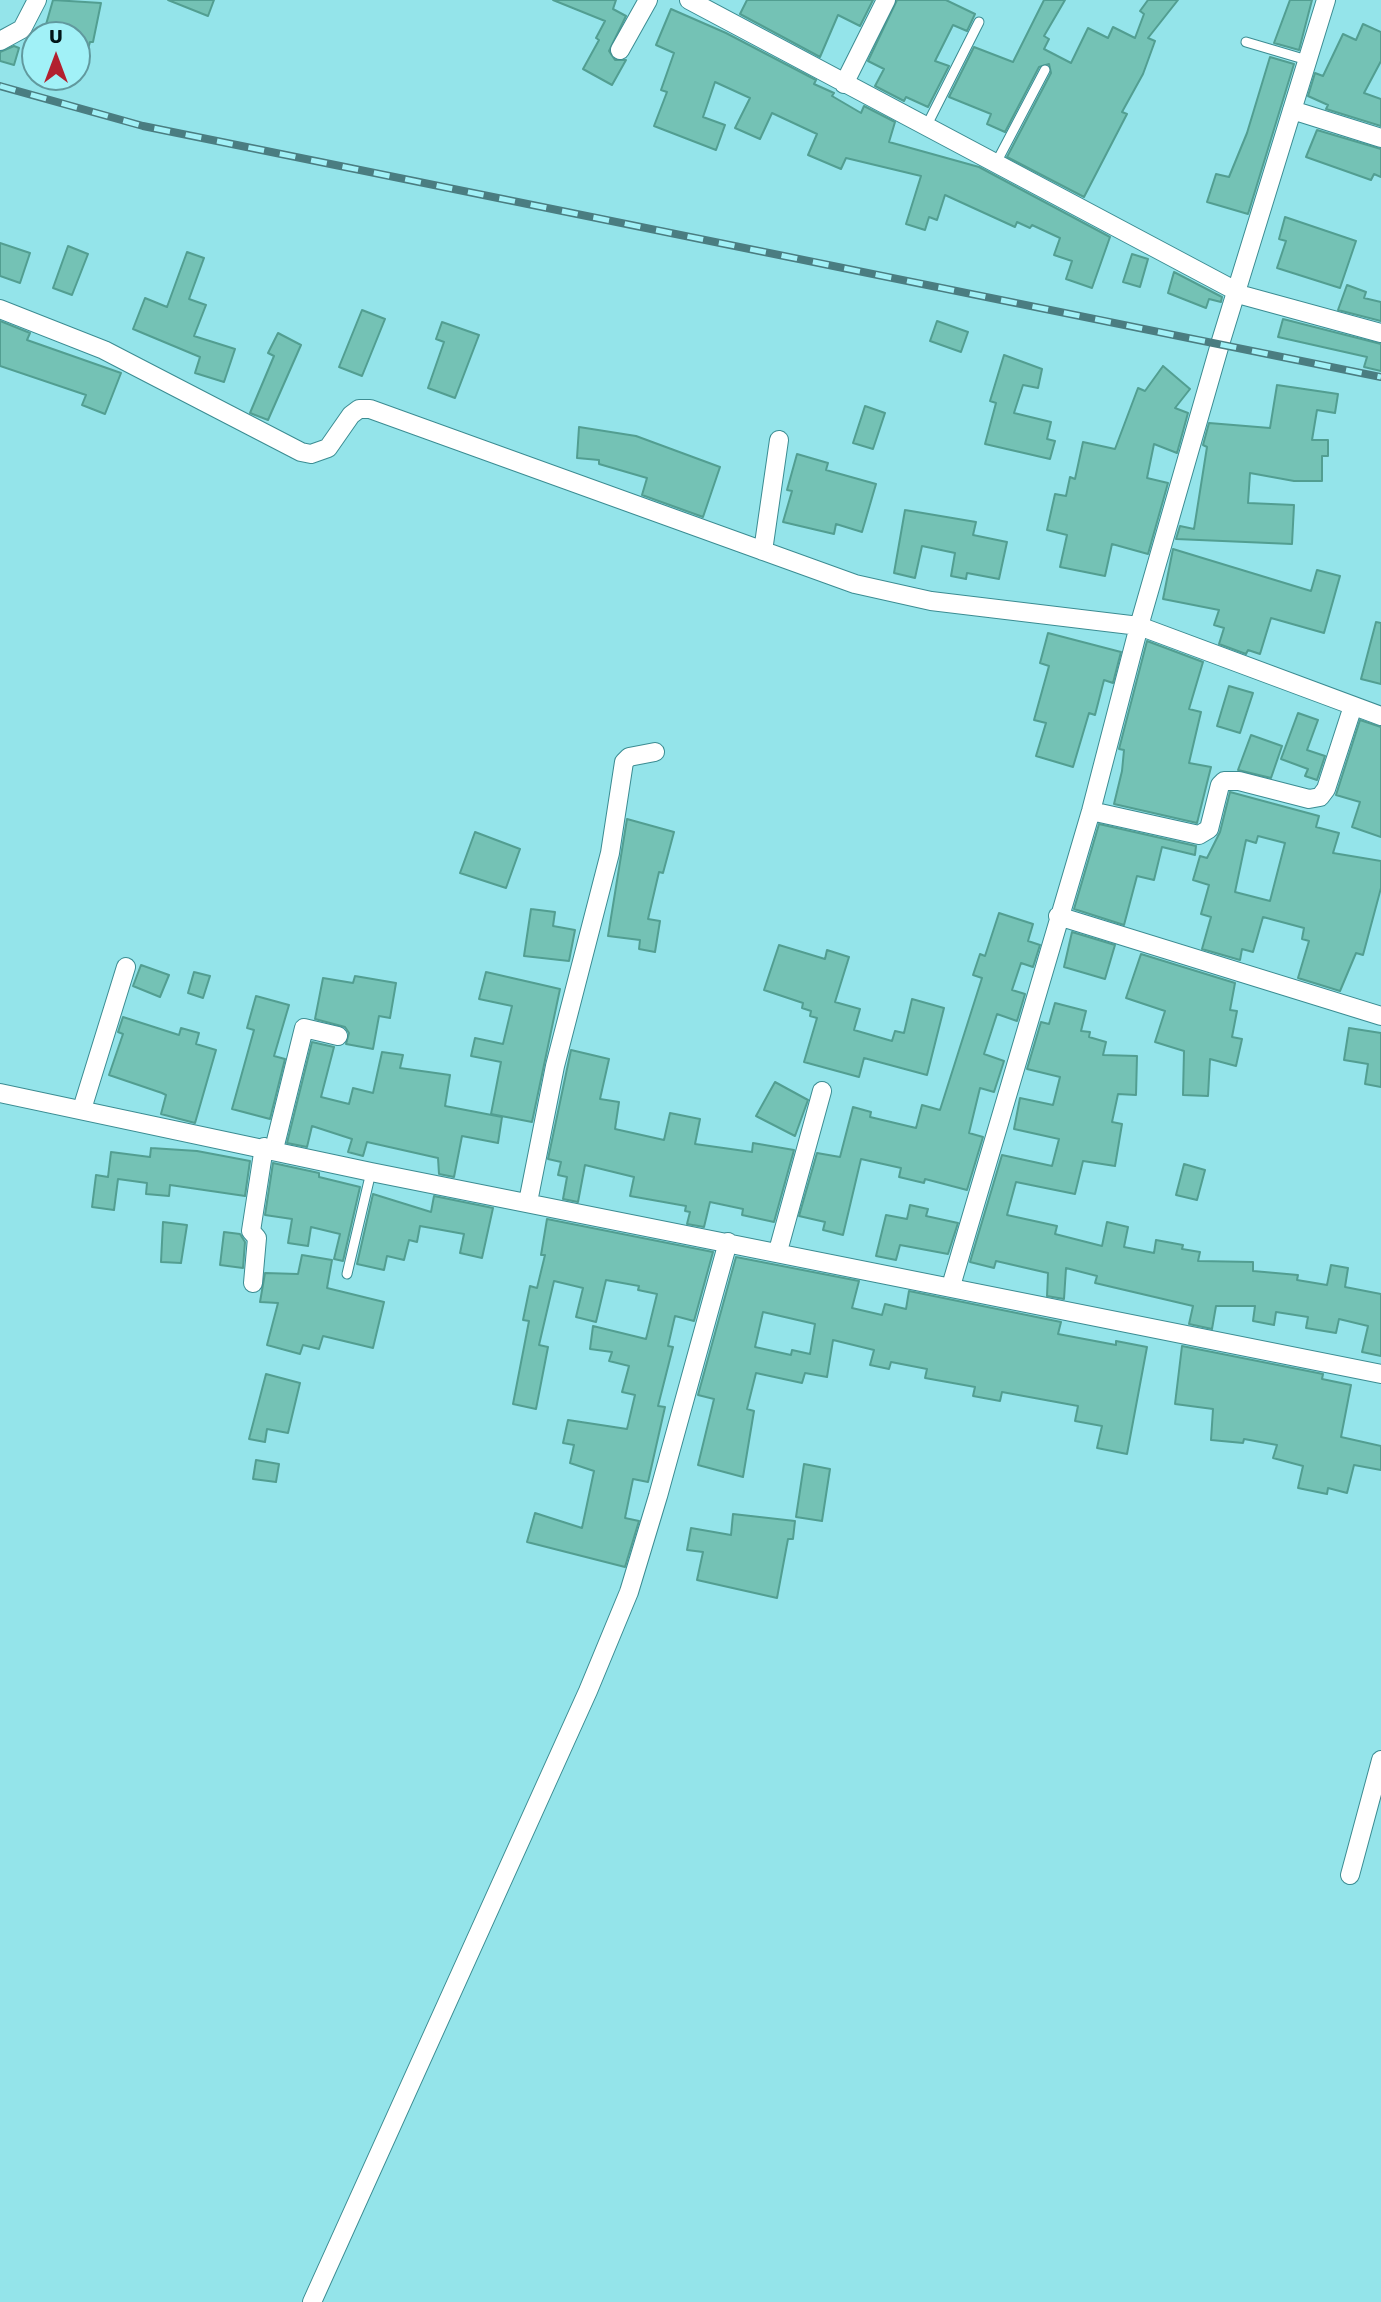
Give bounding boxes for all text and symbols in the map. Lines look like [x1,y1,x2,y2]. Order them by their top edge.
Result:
north arrow [21,21,91,91]
text: U [49,25,63,48]

